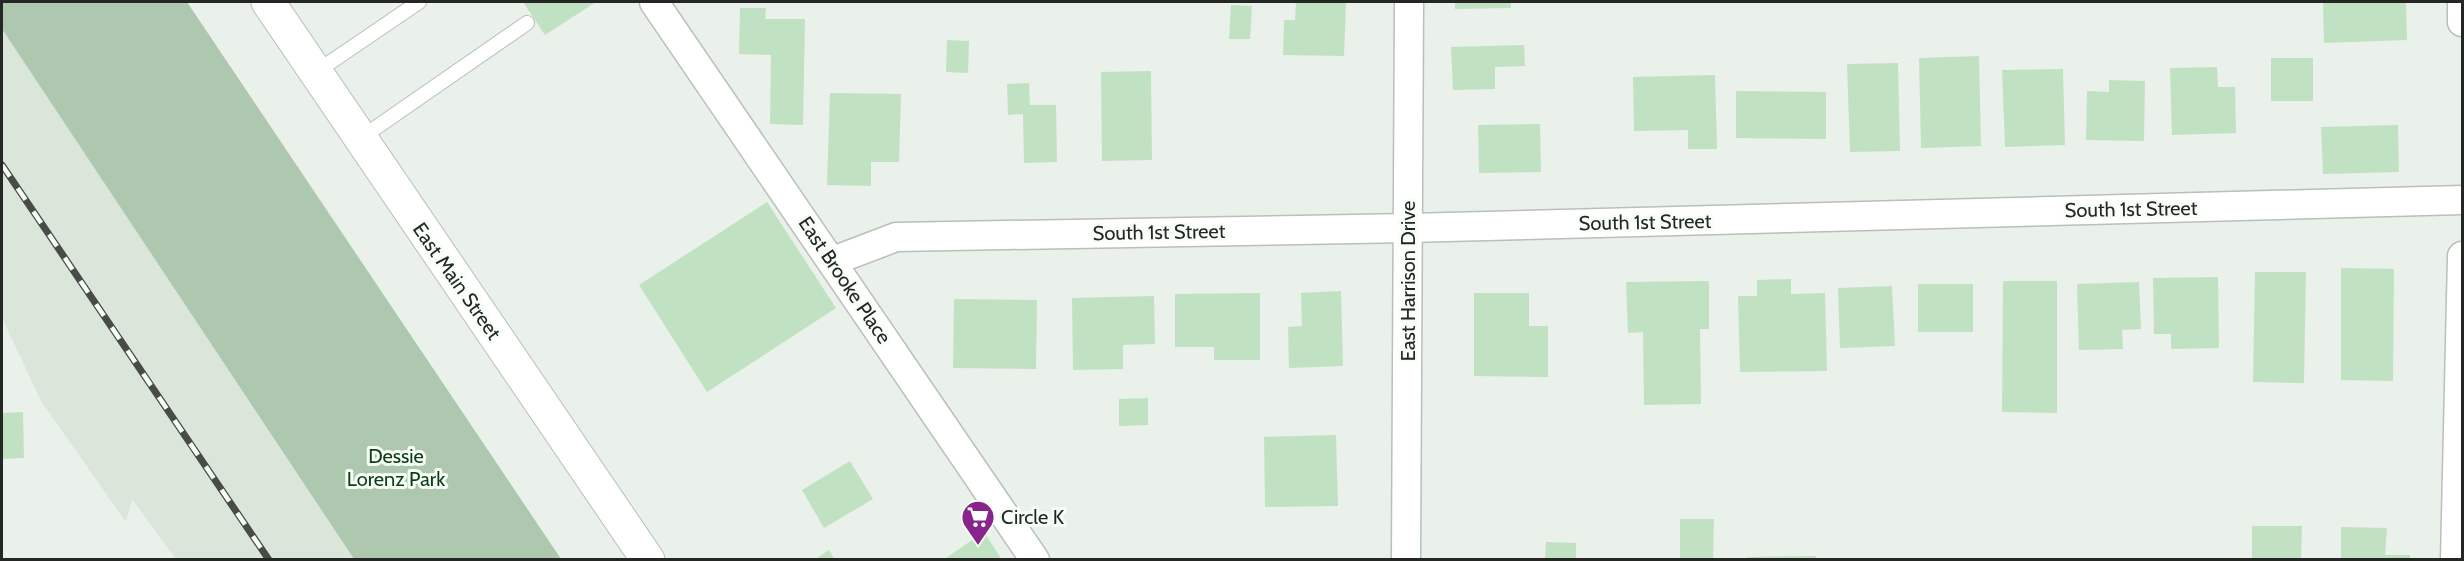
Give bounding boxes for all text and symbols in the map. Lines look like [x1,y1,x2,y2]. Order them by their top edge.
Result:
street label: South 1st Street [2064,196,2198,222]
street label: East Harrison Drive [1396,201,1420,361]
street label: South 1st Street [1578,209,1712,235]
street label: East Brooke Place [794,212,896,348]
street label: East Main Street [408,218,506,344]
street label: South 1st Street [1092,219,1226,245]
park label: Dessie Lorenz Park [347,444,445,491]
supermarket icon: Circle K [960,499,996,546]
place label: Circle K [1001,505,1065,529]

